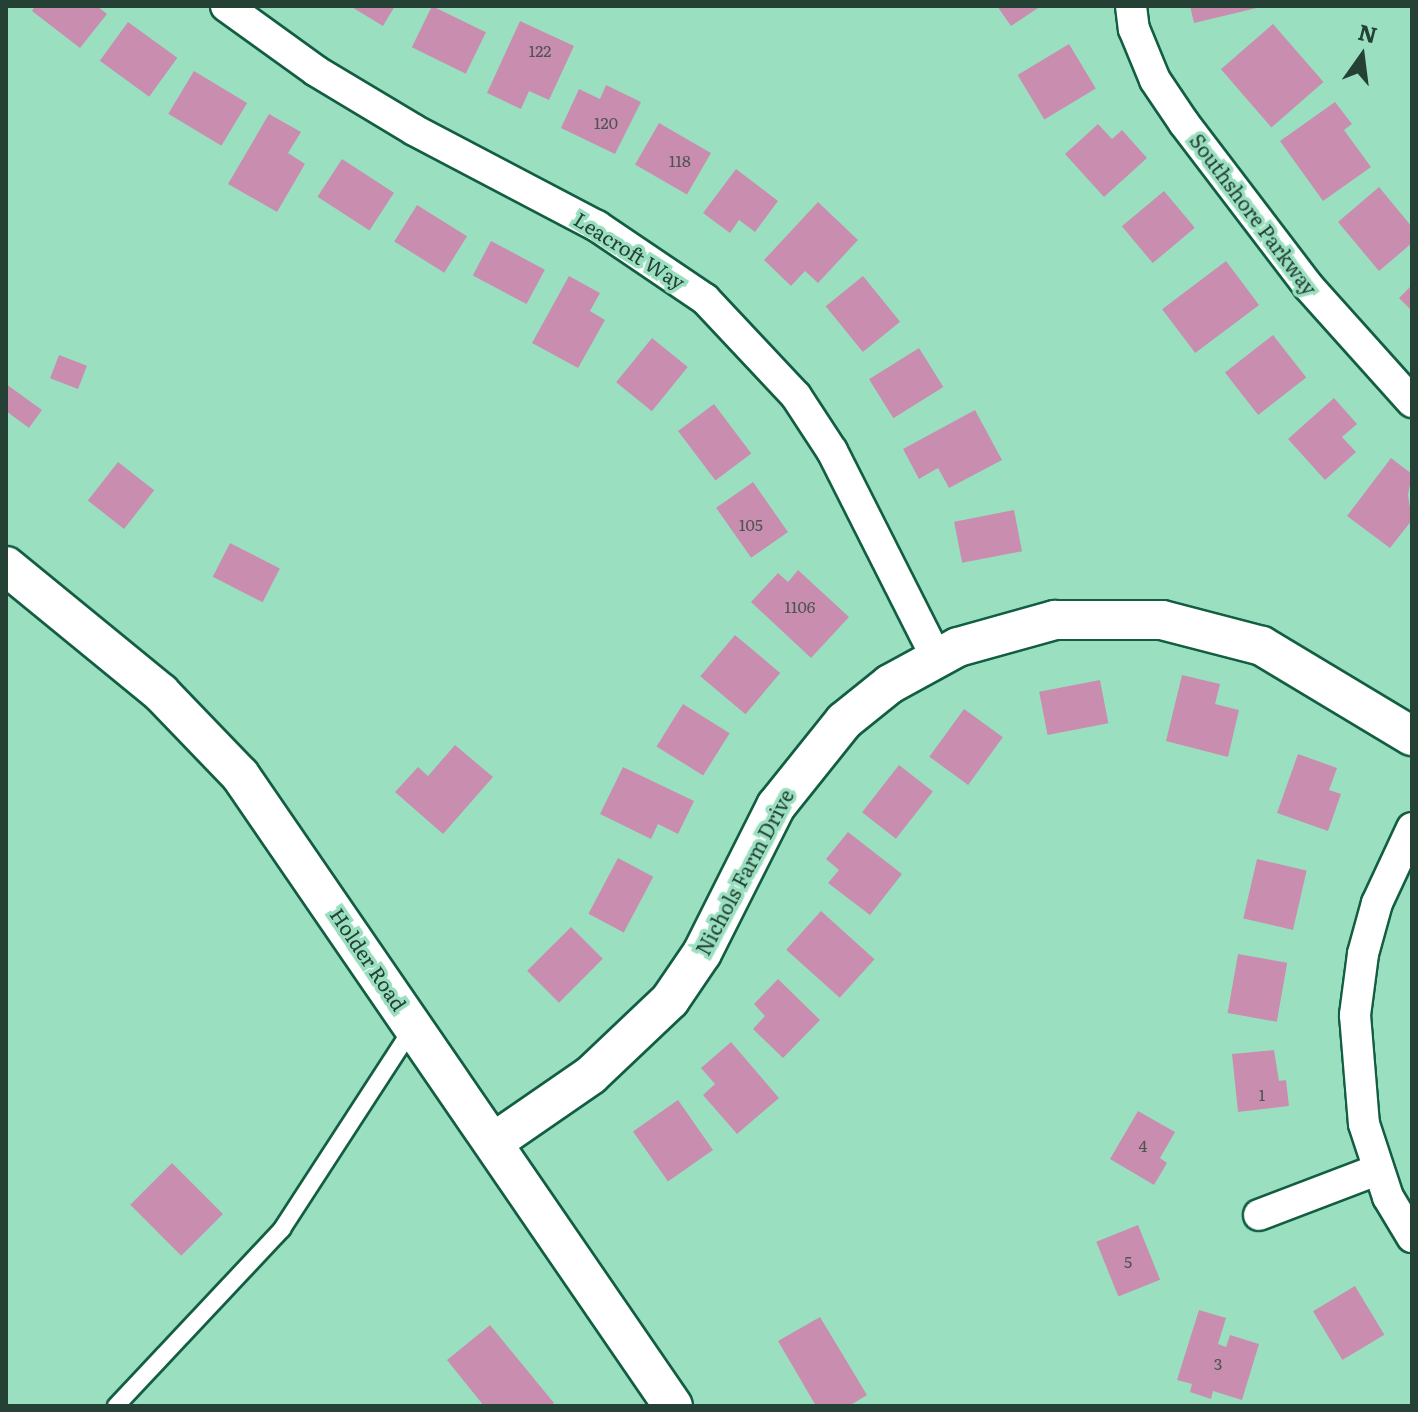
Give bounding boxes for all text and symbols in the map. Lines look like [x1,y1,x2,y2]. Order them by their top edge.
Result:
text: N [1355,14,1381,50]
north arrow [1322,16,1402,96]
house number: 122 [529,40,551,60]
house number: 120 [594,112,618,132]
street label: Southshore Parkway [1185,129,1323,299]
house number: 118 [669,150,691,170]
street label: Leacroft Way [570,206,690,294]
house number: 105 [739,514,763,534]
house number: 1106 [785,596,815,616]
street label: Nichols Farm Drive [690,785,798,959]
street label: Holder Road [326,903,412,1015]
house number: 1 [1259,1084,1265,1104]
house number: 4 [1139,1135,1147,1155]
house number: 5 [1124,1251,1132,1271]
house number: 3 [1214,1353,1222,1373]

